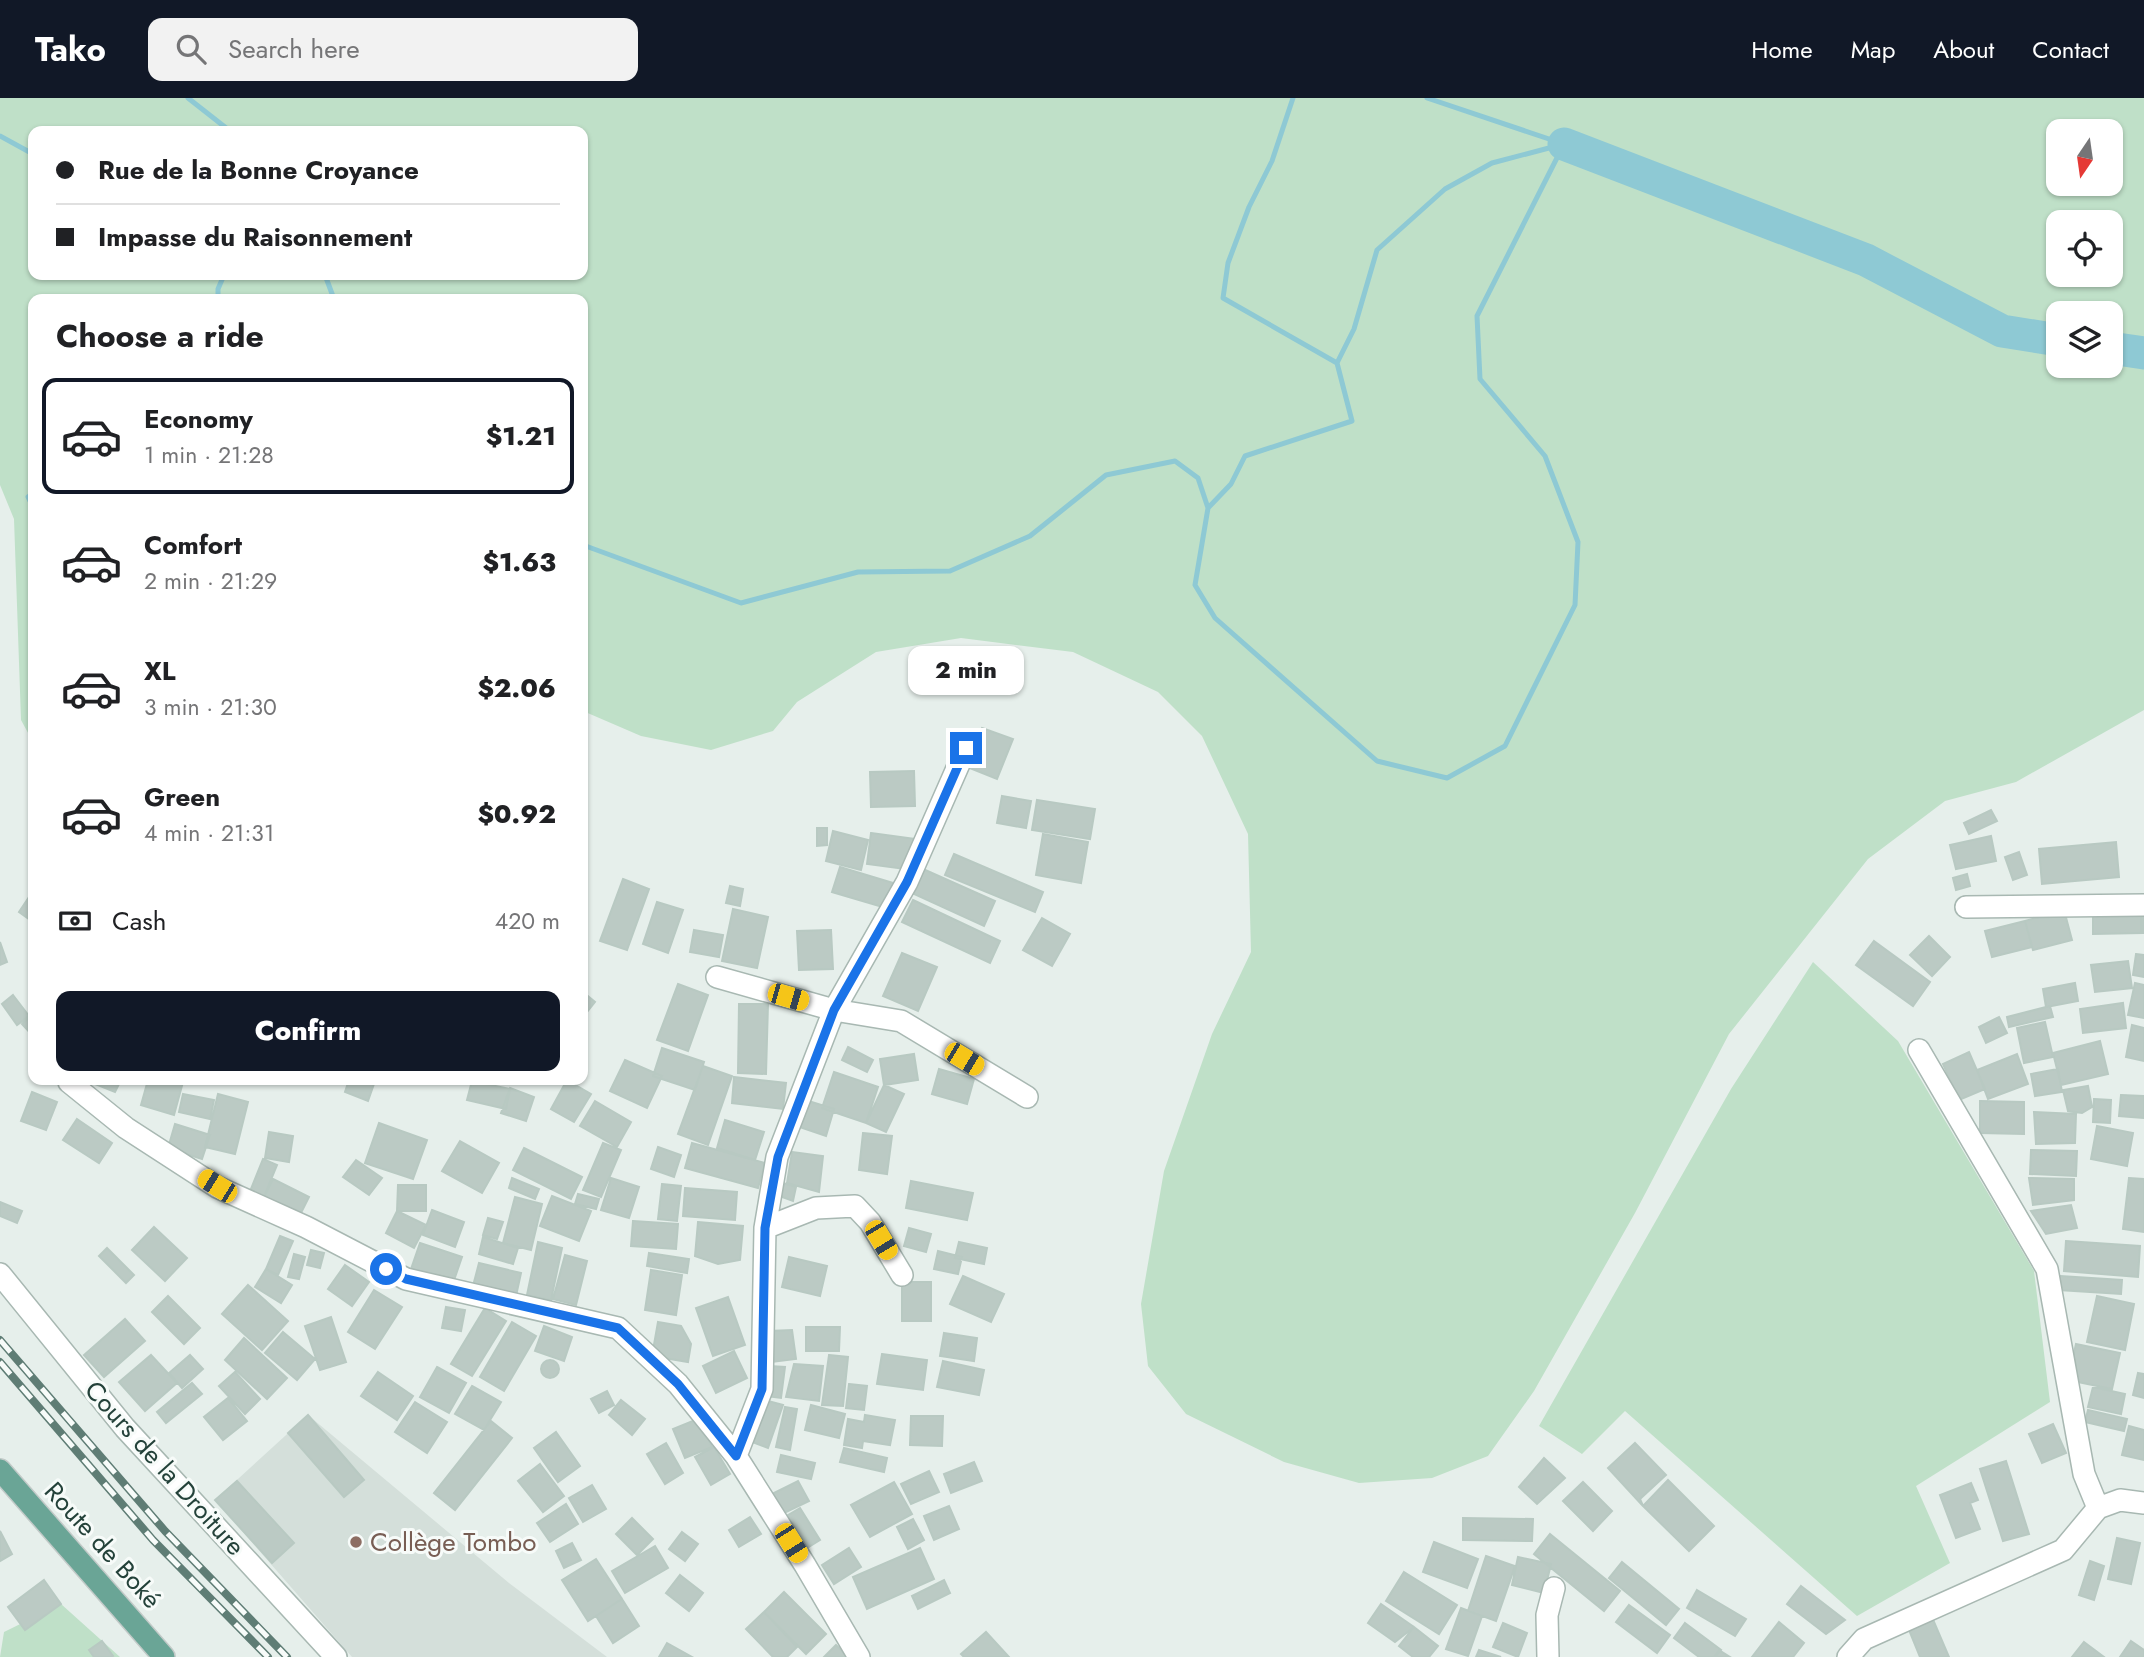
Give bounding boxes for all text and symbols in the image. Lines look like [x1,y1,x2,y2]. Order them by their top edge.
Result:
search box [148,18,638,81]
text: Tako [35,26,106,73]
icon: search [172,30,210,68]
text: Search here [228,30,360,68]
text: Home [1751,32,1813,67]
text: Map [1851,32,1895,67]
text: About [1933,32,1994,67]
text: Contact [2032,32,2109,67]
north arrow [2046,119,2123,196]
map controls [2046,119,2123,378]
text: Rue de la Bonne Croyance [98,151,419,189]
button: locate [2046,210,2123,287]
text: Impasse du Raisonnement [98,218,412,256]
button: layers [2046,301,2123,378]
text: Choose a ride [56,313,264,359]
text: Economy [144,400,253,438]
icon: car [60,405,123,468]
text: $1.21 [486,417,556,455]
text: 1 min · 21:28 [144,438,274,472]
text: Comfort [144,526,242,564]
icon: car [60,531,123,594]
text: $1.63 [482,543,556,581]
text: 2 min · 21:29 [144,564,277,598]
callout: 2 min [908,646,1024,696]
text: XL [144,652,176,690]
text: 2 min [935,653,997,687]
icon: car [60,657,123,720]
text: $2.06 [477,669,556,707]
text: 3 min · 21:30 [144,690,277,724]
route end [950,732,982,764]
text: Green [144,778,220,816]
icon: car [60,783,123,846]
text: $0.92 [477,795,556,833]
text: 4 min · 21:31 [144,816,274,850]
icon: cash [56,902,94,940]
text: Cash [112,902,166,940]
text: 420 m [495,904,560,938]
car [765,981,812,1013]
button: Confirm [56,991,560,1071]
car [941,1039,988,1079]
car [194,1166,241,1206]
car [862,1217,901,1263]
route start [370,1253,402,1285]
street label: Cours de la Droiture [76,1372,254,1564]
street label: Route de Boké [36,1473,170,1617]
car [771,1520,812,1566]
place label: Collège Tombo [370,1523,536,1561]
marker: Collège Tombo [348,1534,364,1550]

